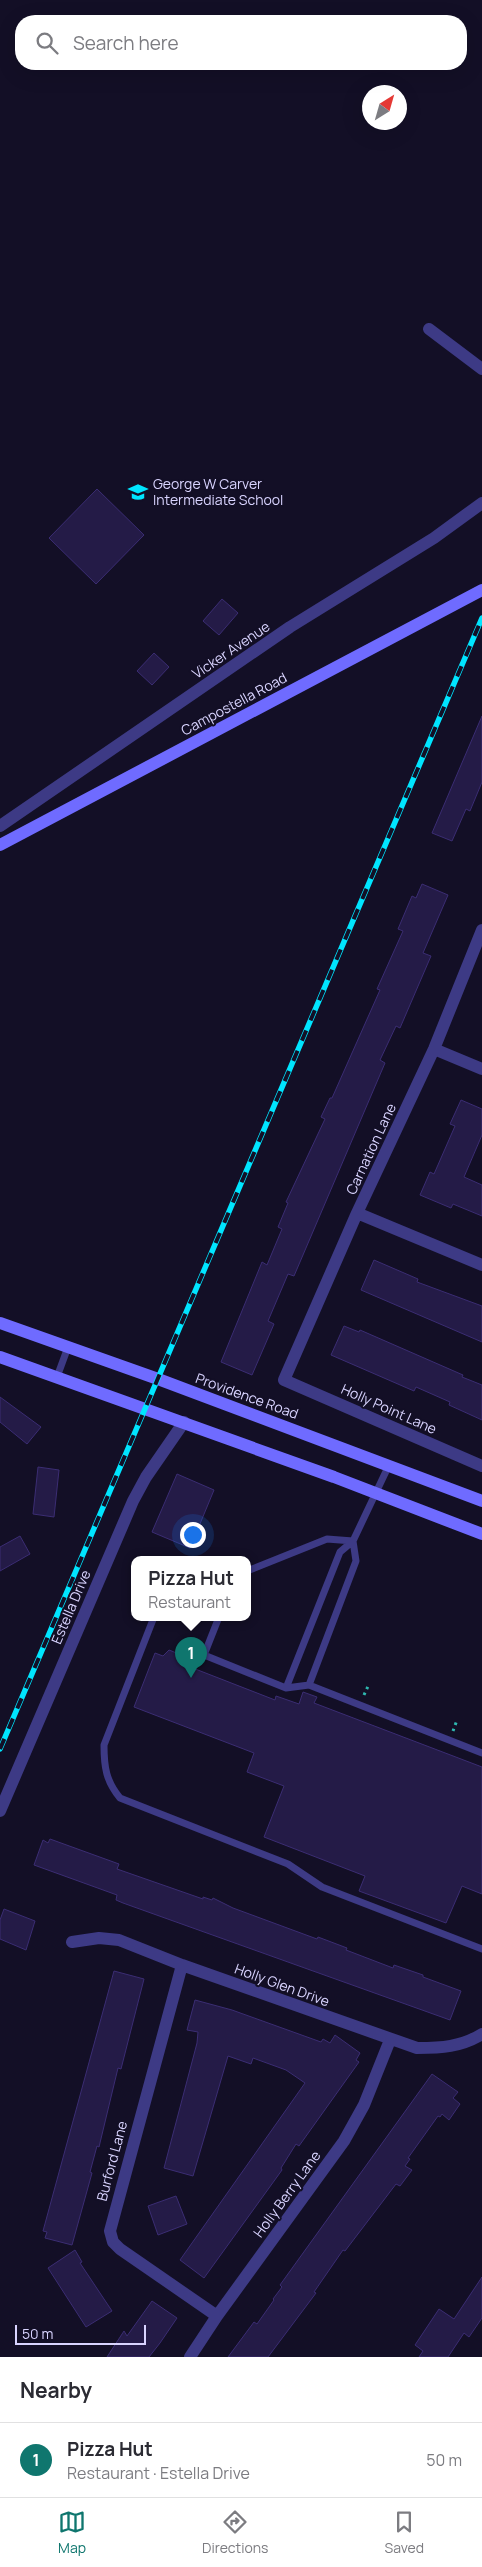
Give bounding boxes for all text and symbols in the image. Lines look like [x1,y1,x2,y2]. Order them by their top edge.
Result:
search box [15,15,467,70]
icon: search [33,29,61,57]
text: Search here [73,30,179,56]
north arrow [362,85,407,130]
place label: George W Carver Intermediate School [153,474,283,509]
school or university icon: George W Carver Intermediate School [127,481,149,503]
street label: Vicker Avenue [188,617,273,683]
street label: Campostella Road [178,668,290,739]
street label: Carnation Lane [341,1100,400,1197]
street label: Providence Road [193,1368,301,1423]
street label: Holly Point Lane [338,1379,440,1438]
your location [180,1522,206,1548]
popup [131,1556,251,1621]
text: Pizza Hut [148,1565,234,1591]
street label: Estella Drive [46,1567,95,1647]
text: Restaurant [148,1591,231,1613]
pin: 1 [175,1637,207,1678]
street label: Holly Glen Drive [232,1959,332,2010]
street label: Burford Lane [92,2119,131,2203]
street label: Holly Berry Lane [249,2146,325,2241]
scale bar [15,2322,146,2345]
text: 50 m [22,2324,53,2343]
text: Nearby [20,2376,92,2404]
text: Pizza Hut [67,2436,153,2462]
text: 1 [32,2449,40,2471]
text: 50 m [426,2449,462,2471]
text: Restaurant · Estella Drive [67,2462,250,2484]
tab: Map [58,2508,86,2557]
tab: Directions [202,2508,268,2557]
tab: Saved [385,2508,424,2557]

